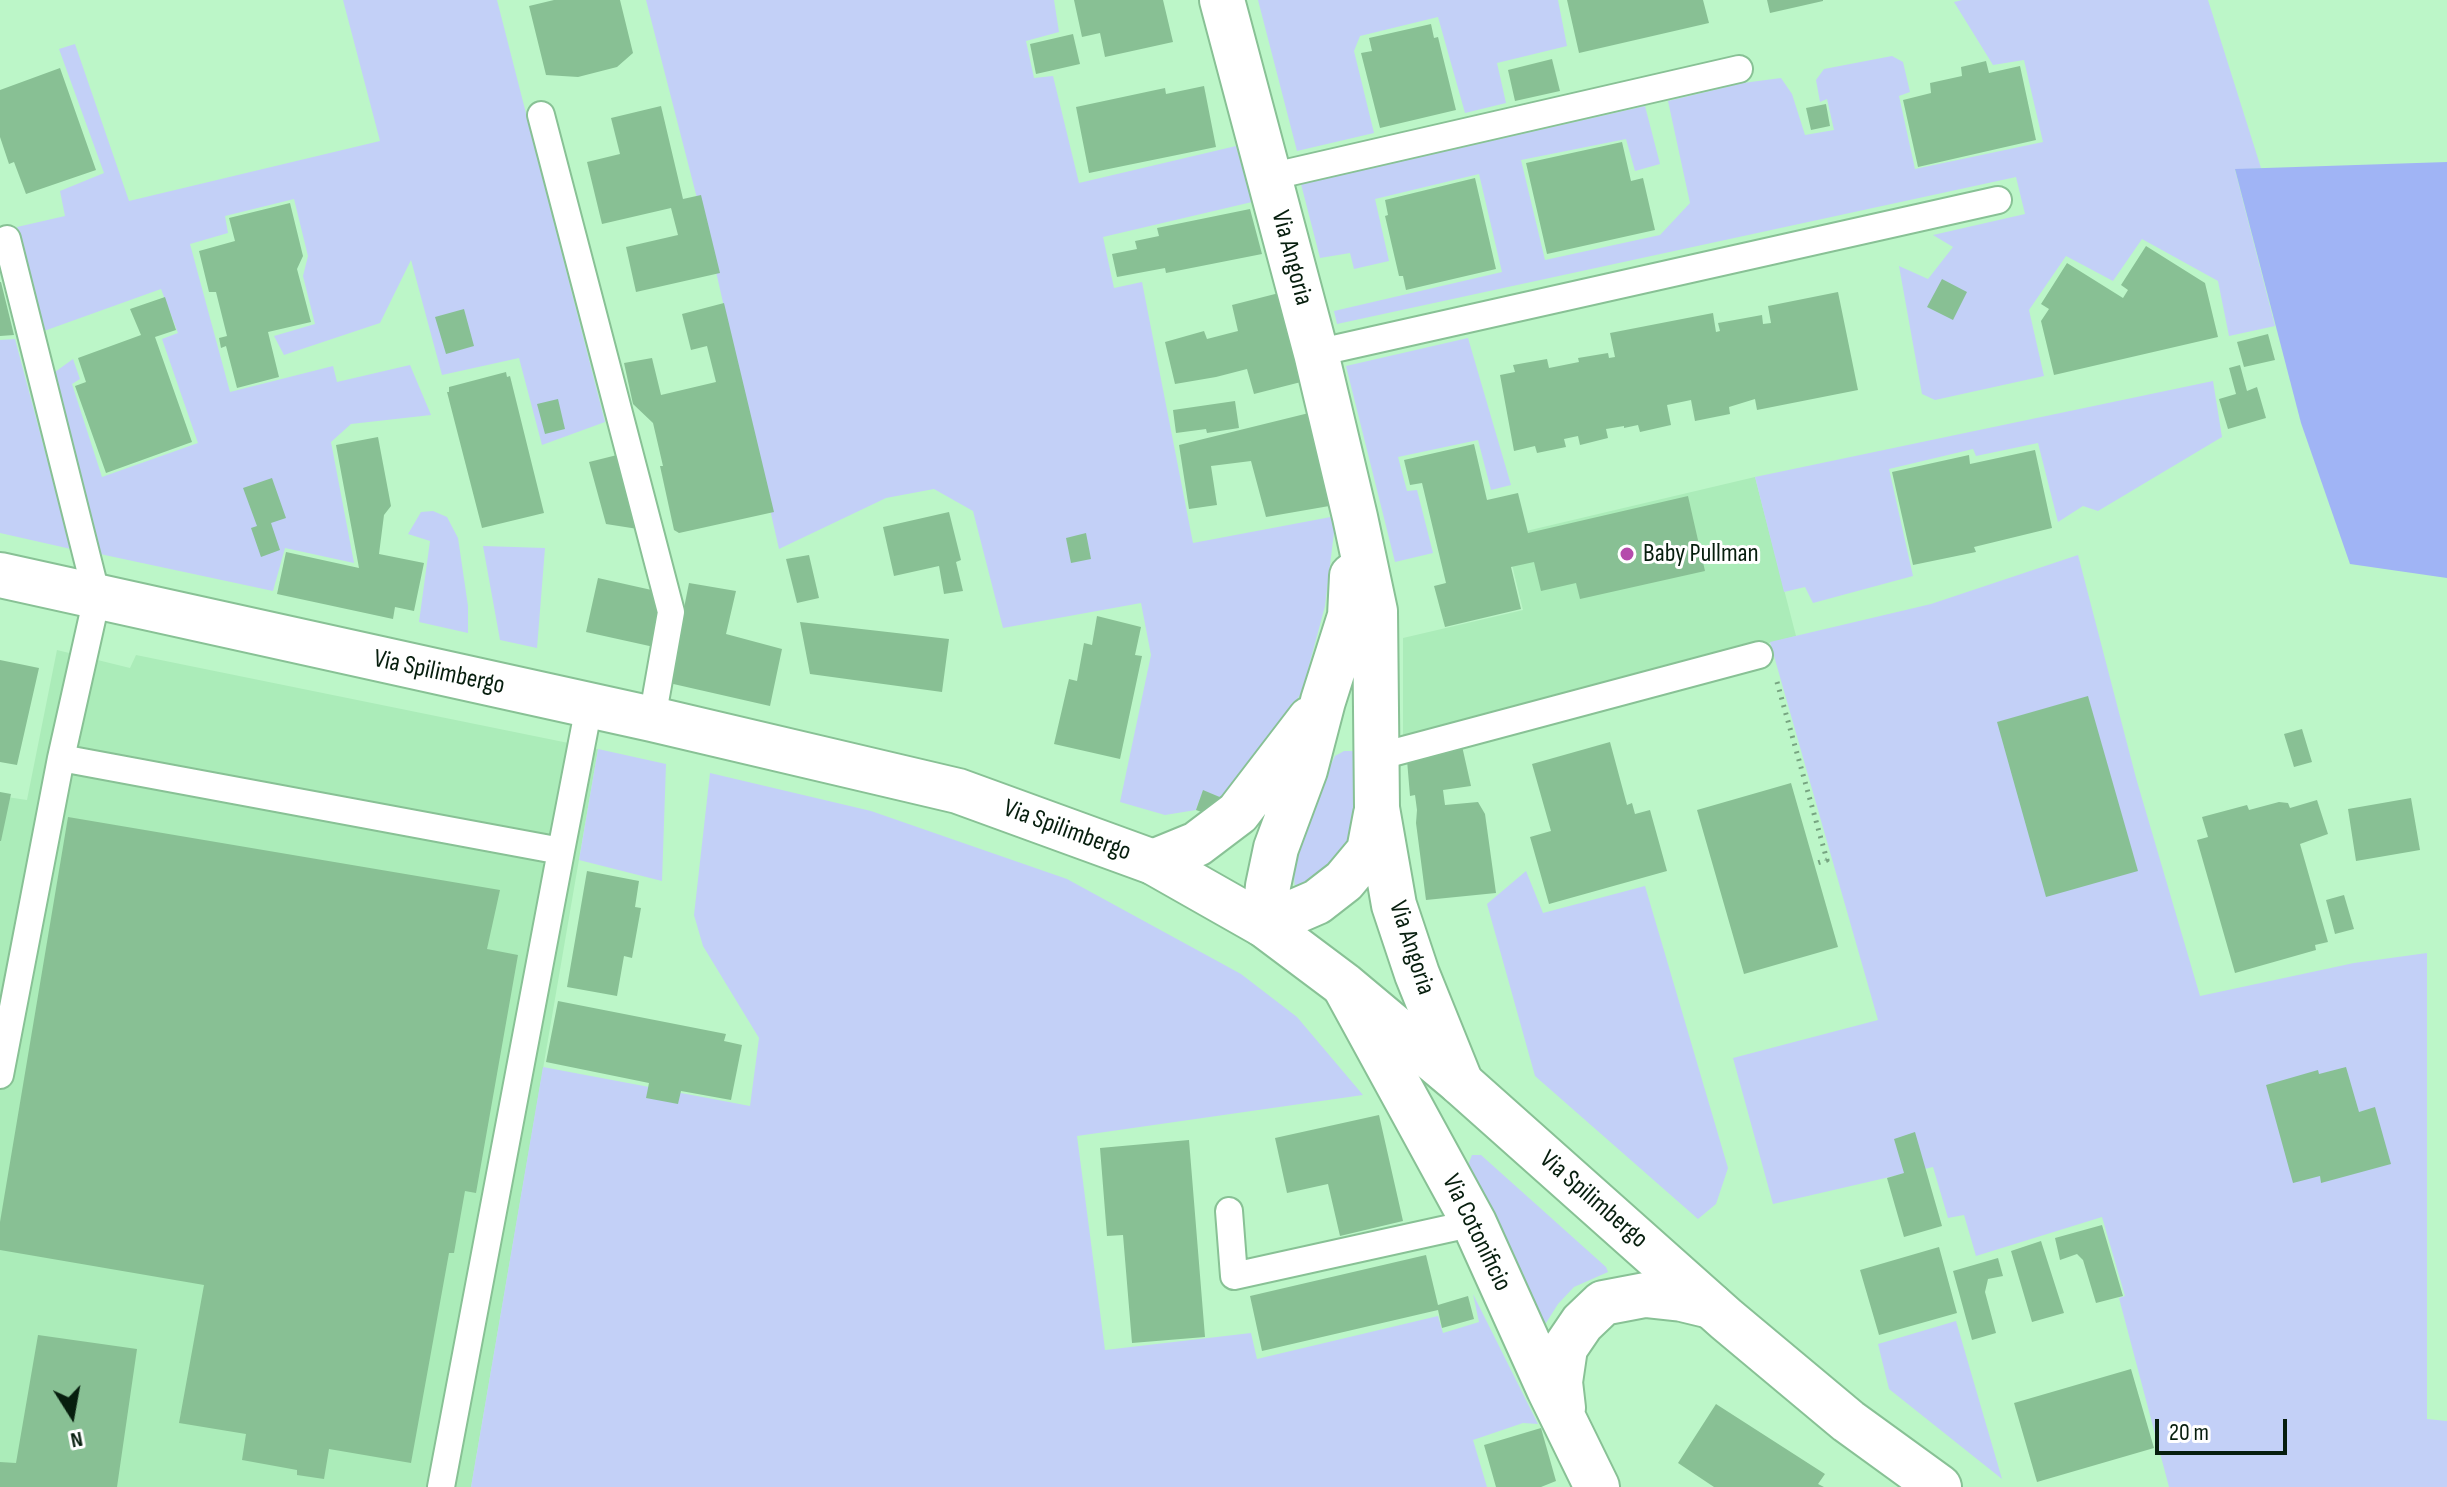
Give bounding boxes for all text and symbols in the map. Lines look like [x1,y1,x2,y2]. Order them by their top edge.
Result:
street label: Via Angoria [1263,207,1319,309]
place label: Baby Pullman [1643,538,1759,570]
marker: Baby Pullman [1618,545,1636,563]
street label: Via Spilimbergo [371,644,507,702]
street label: Via Spilimbergo [999,794,1135,868]
street label: Via Angoria [1381,897,1441,999]
street label: Via Spilimbergo [1532,1144,1654,1256]
street label: Via Cotonificio [1434,1170,1518,1296]
north arrow [32,1375,112,1455]
scale bar [2159,1403,2291,1453]
text: 20 m [2169,1418,2209,1447]
text: N [68,1425,85,1453]

